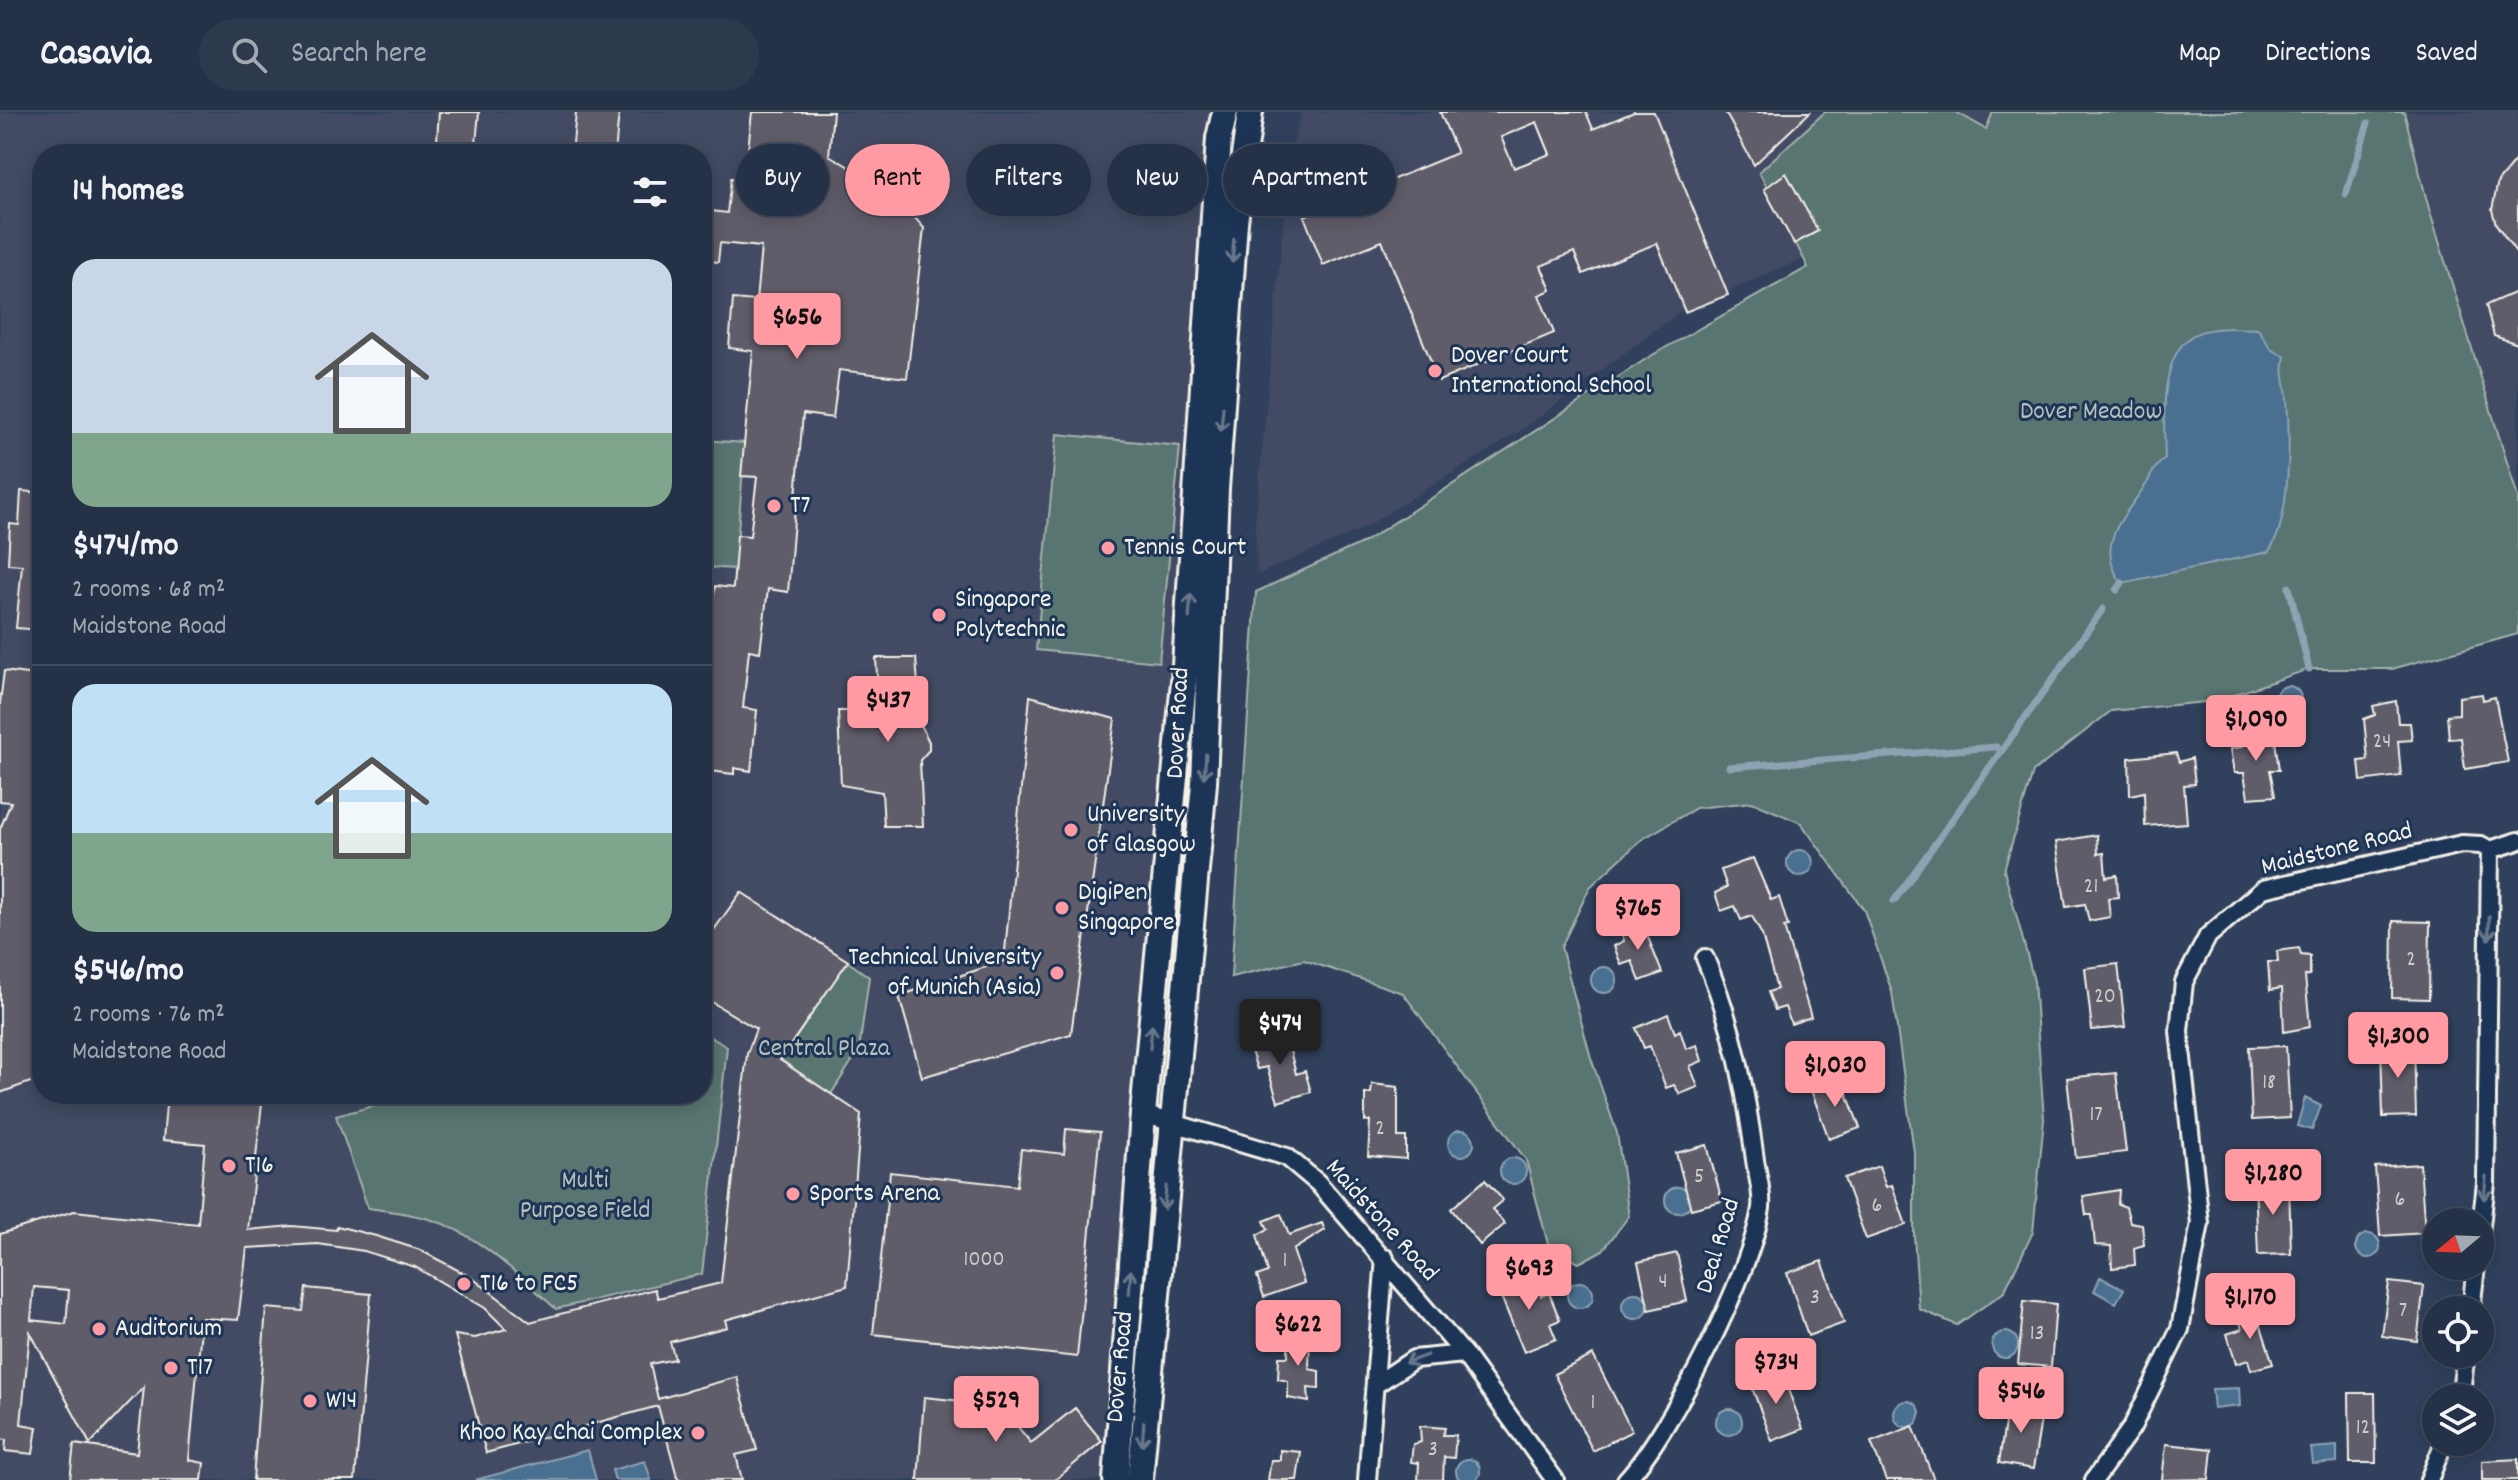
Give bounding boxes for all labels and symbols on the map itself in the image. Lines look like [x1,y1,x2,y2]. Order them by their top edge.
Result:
one-way arrow [1225,237,1240,264]
pin: $656 [750,293,844,361]
place label: Dover Court International School [1451,338,1651,405]
marker: Dover Court International School [1426,362,1444,380]
park label: Dover Meadow [2020,394,2162,431]
one-way arrow [1214,406,1229,432]
place label: T7 [790,488,810,525]
marker: T7 [765,497,783,515]
place label: Tennis Court [1124,530,1247,567]
marker: Tennis Court [1099,539,1117,557]
place label: Singapore Polytechnic [955,582,1066,649]
one-way arrow [1183,593,1198,620]
marker: Singapore Polytechnic [930,606,948,624]
street label: Dover Road [1158,666,1200,780]
pin: $437 [841,676,935,744]
pin: $1,090 [2191,695,2321,763]
house number: 24 [2373,727,2391,758]
one-way arrow [1197,752,1212,779]
place label: University of Glasgow [1087,797,1196,864]
street label: Maidstone Road [2258,813,2416,887]
marker: University of Glasgow [1062,821,1080,839]
house number: 21 [2084,872,2098,903]
place label: DigiPen Singapore [1078,875,1174,942]
pin: $765 [1591,884,1685,952]
marker: DigiPen Singapore [1053,899,1071,917]
one-way arrow [2482,914,2497,941]
place label: Technical University of Munich (Asia) [848,940,1041,1007]
house number: 2 [2406,945,2416,976]
marker: Technical University of Munich (Asia) [1048,964,1066,982]
house number: 20 [2094,982,2116,1013]
pin: $474 [1233,999,1327,1067]
pin: $1,300 [2333,1012,2463,1080]
one-way arrow [1143,1024,1158,1050]
park label: Central Plaza [758,1031,891,1068]
pin: $1,030 [1770,1041,1900,1109]
house number: 18 [2262,1068,2276,1099]
house number: 17 [2089,1100,2103,1131]
house number: 2 [1375,1114,1385,1145]
place label: T16 [245,1148,274,1185]
pin: $1,280 [2208,1149,2338,1217]
street label: Maidstone Road [1316,1151,1446,1291]
marker: T16 [220,1157,238,1175]
house number: 5 [1694,1162,1704,1193]
park label: Multi Purpose Field [520,1163,650,1230]
one-way arrow [2477,1174,2492,1201]
place label: Sports Arena [809,1176,940,1213]
one-way arrow [1157,1184,1172,1211]
marker: Sports Arena [784,1185,802,1203]
house number: 6 [2395,1185,2405,1216]
house number: 6 [1872,1191,1882,1222]
street label: Deal Road [1687,1194,1751,1298]
north arrow [2422,1208,2494,1280]
pin: $693 [1482,1244,1576,1312]
house number: 1000 [964,1245,1004,1276]
house number: 1 [1283,1246,1287,1277]
place label: T16 to FC5 [480,1266,578,1303]
house number: 4 [1658,1267,1668,1298]
one-way arrow [1123,1269,1138,1296]
pin: $1,170 [2185,1273,2315,1341]
marker: T16 to FC5 [455,1275,473,1293]
house number: 3 [1810,1283,1820,1314]
house number: 7 [2399,1296,2407,1327]
pin: $622 [1251,1300,1345,1368]
street label: Dover Road [1098,1310,1144,1424]
place label: Auditorium [115,1311,222,1348]
house number: 13 [2030,1319,2044,1350]
marker: Auditorium [90,1320,108,1338]
pin: $734 [1729,1338,1823,1406]
place label: T17 [187,1350,213,1387]
one-way arrow [1404,1353,1429,1368]
marker: T17 [162,1359,180,1377]
pin: $546 [1974,1367,2068,1435]
pin: $529 [949,1376,1043,1444]
place label: W14 [326,1383,357,1420]
house number: 1 [1591,1388,1595,1419]
marker: W14 [301,1392,319,1410]
house number: 12 [2356,1413,2370,1444]
place label: Khoo Kay Chai Complex [459,1415,682,1452]
one-way arrow [1135,1420,1150,1447]
marker: Khoo Kay Chai Complex [689,1424,707,1442]
house number: 3 [1428,1435,1438,1466]

